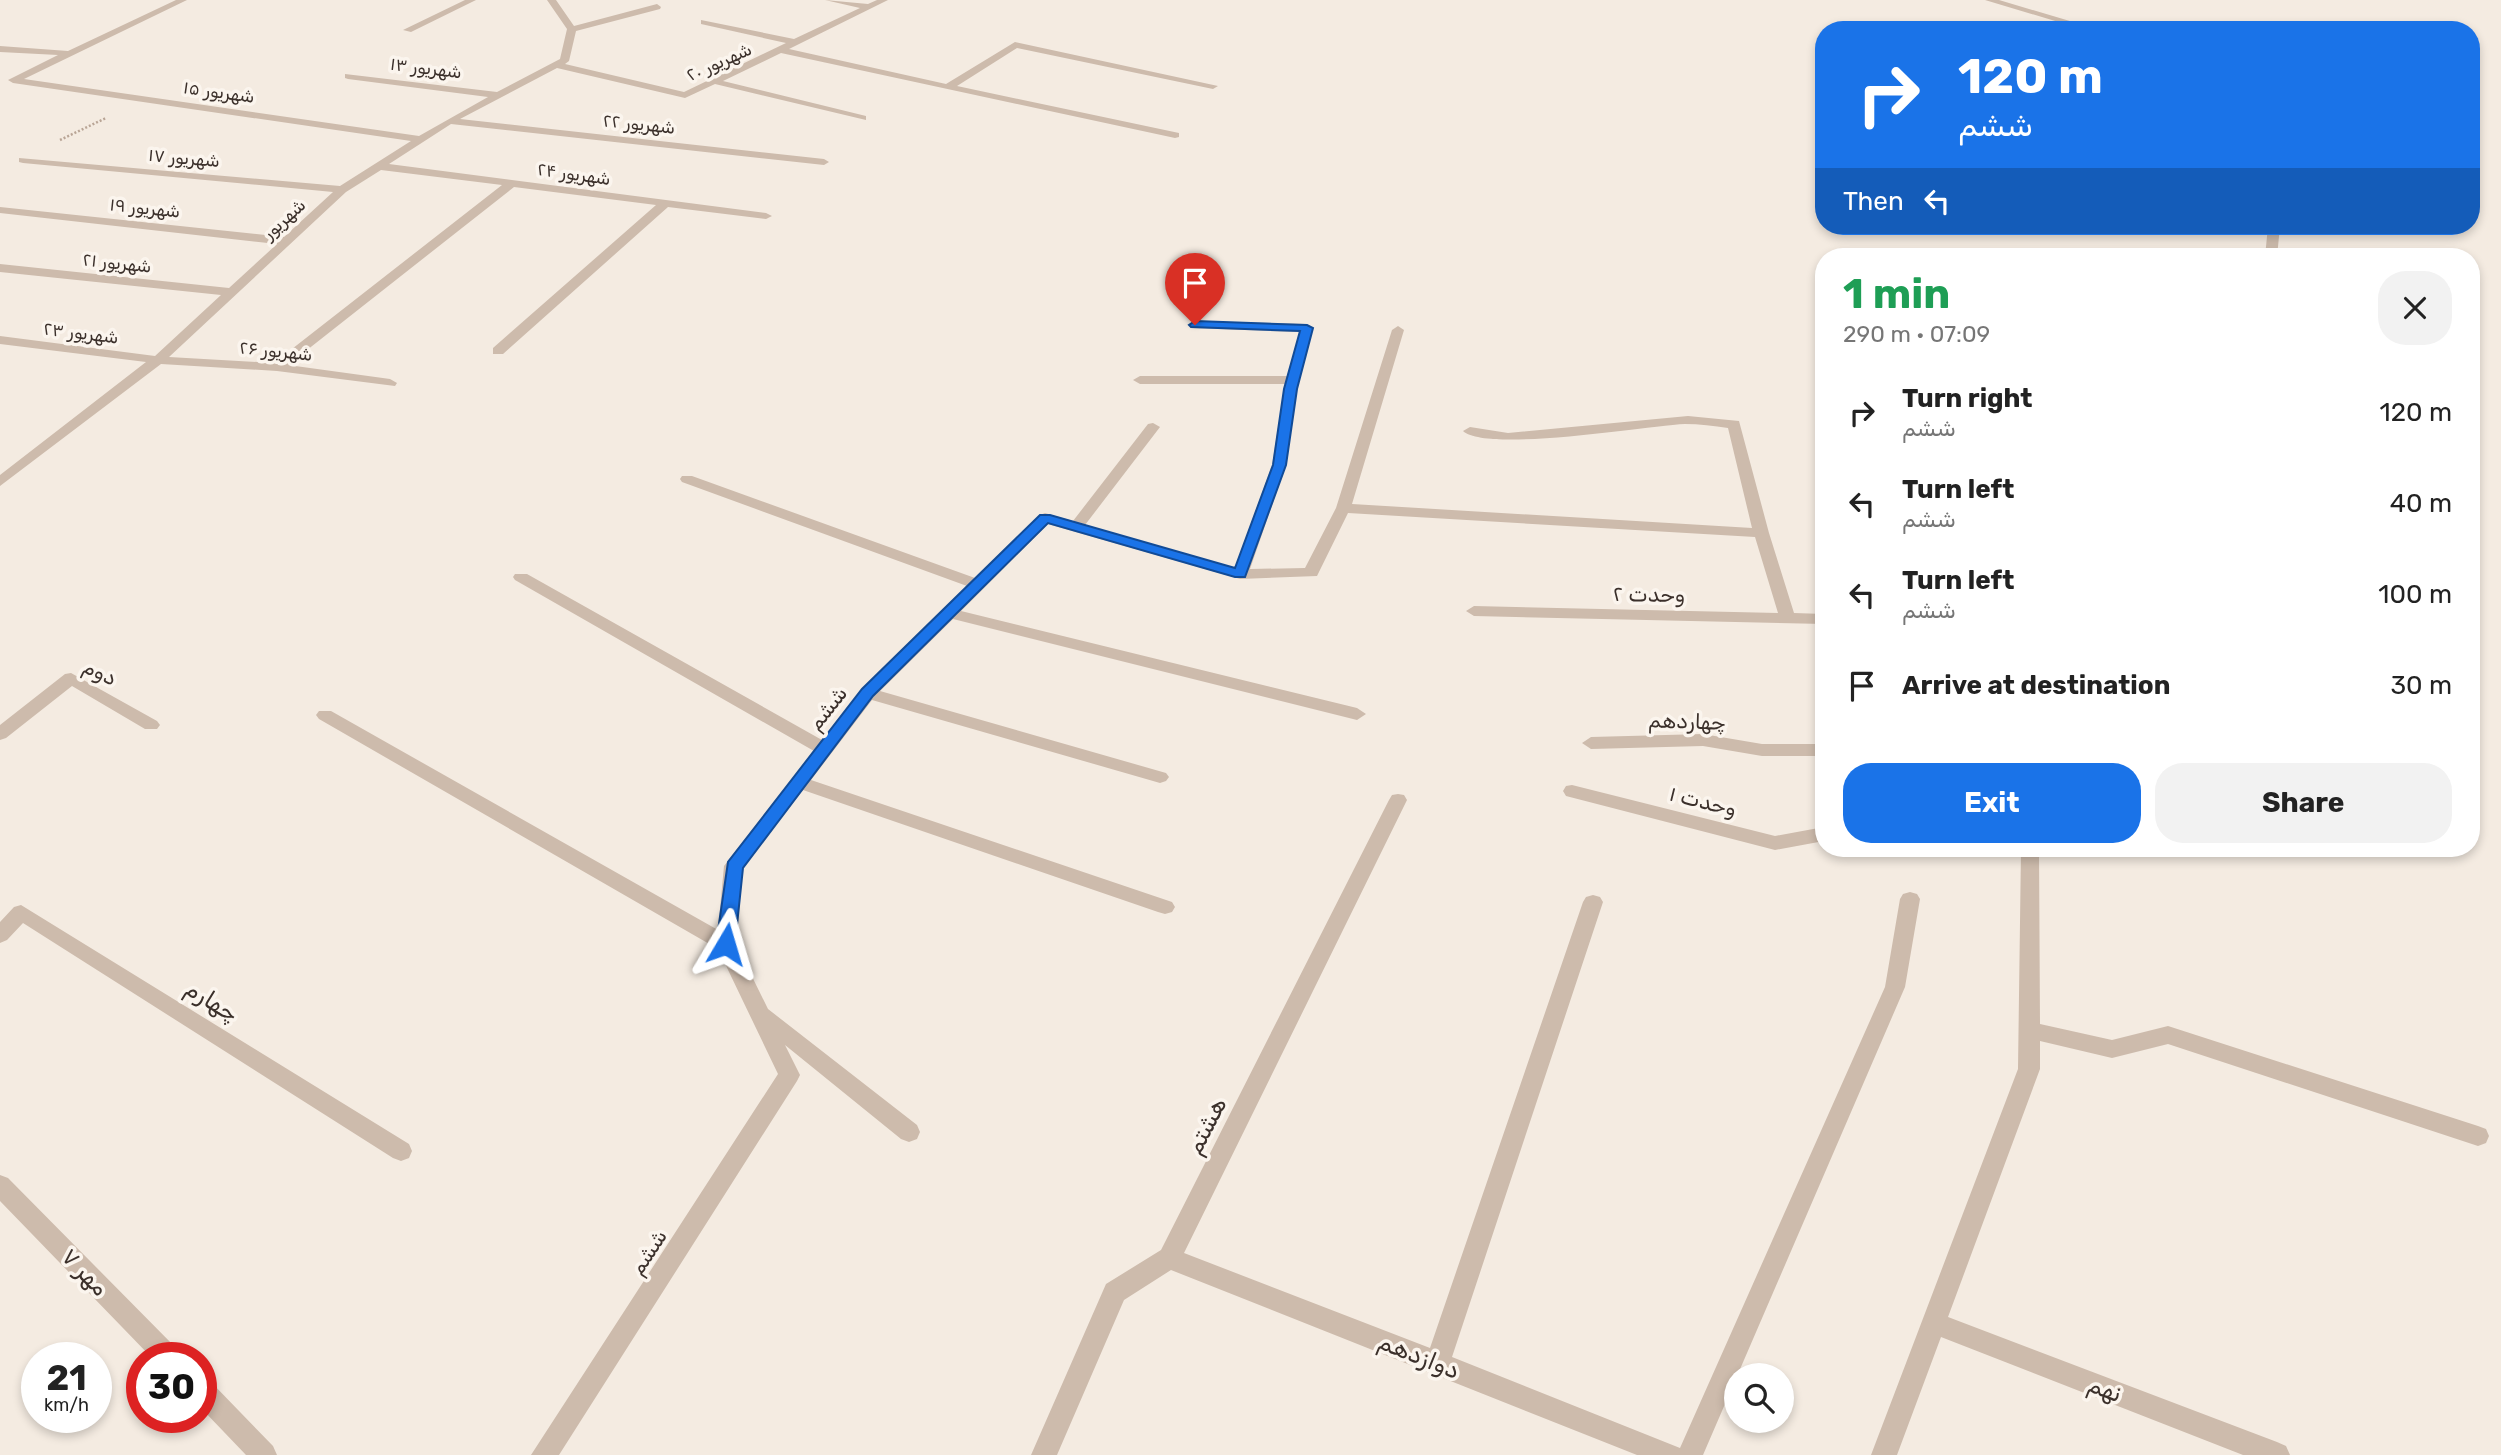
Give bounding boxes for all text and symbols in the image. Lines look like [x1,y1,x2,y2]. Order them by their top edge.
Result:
street label: شهریور ۲۰ [683,38,755,86]
text: 120 m [1958,47,2103,105]
icon: right [1843,49,1934,140]
street label: شهریور ۱۳ [389,53,463,83]
street label: شهریور ۱۵ [182,76,256,108]
text: ششم [1958,106,2033,144]
street label: شهریور ۲۲ [602,109,676,139]
street label: شهریور ۱۷ [147,144,221,172]
street label: شهریور ۲۴ [536,158,612,190]
icon: left [1918,182,1956,220]
text: Then [1843,186,1904,217]
street label: شهریور ۱۹ [109,193,181,223]
street label: شهریور [257,194,310,245]
street label: شهریور ۲۱ [81,248,153,278]
pin [1165,253,1225,325]
icon: arrive [1176,264,1214,302]
text: 1 min [1843,269,1950,319]
button: close [2378,271,2452,345]
street label: شهریور ۲۳ [42,317,120,349]
text: 290 m · 07:09 [1843,320,1990,348]
street label: شهریور ۲۶ [238,336,314,366]
text: Turn right [1902,383,2032,414]
icon: right [1843,394,1881,432]
text: 120 m [2380,397,2452,428]
text: ششم [1902,414,1956,442]
text: Turn left [1902,474,2014,505]
icon: left [1843,485,1881,523]
text: 40 m [2390,488,2452,519]
text: ششم [1902,505,1956,533]
text: Turn left [1902,565,2014,596]
icon: left [1843,576,1881,614]
text: 100 m [2378,579,2452,610]
street label: وحدت ۲ [1613,581,1685,608]
text: ششم [1902,596,1956,624]
street label: دوم [79,653,121,691]
icon: arrive [1843,667,1881,705]
text: Arrive at destination [1902,670,2170,701]
text: 30 m [2390,670,2452,701]
street label: ششم [802,681,854,736]
street label: چهاردهم [1648,707,1726,737]
button: Exit [1843,763,2141,843]
button: Share [2155,763,2452,843]
street label: وحدت ۱ [1666,781,1739,822]
position arrow [689,907,763,981]
street label: چهارم [179,974,244,1030]
street label: هشتم [1180,1093,1233,1160]
street label: ششم [624,1225,674,1281]
street label: مهر ۷ [56,1242,114,1302]
street label: دوازدهم [1374,1327,1464,1386]
speed limit sign: 30 [126,1342,217,1433]
text: 21 [46,1357,87,1399]
map controls [1724,1363,1794,1433]
button: search [1724,1363,1794,1433]
street label: نهم [2084,1370,2126,1409]
text: km/h [44,1394,89,1416]

